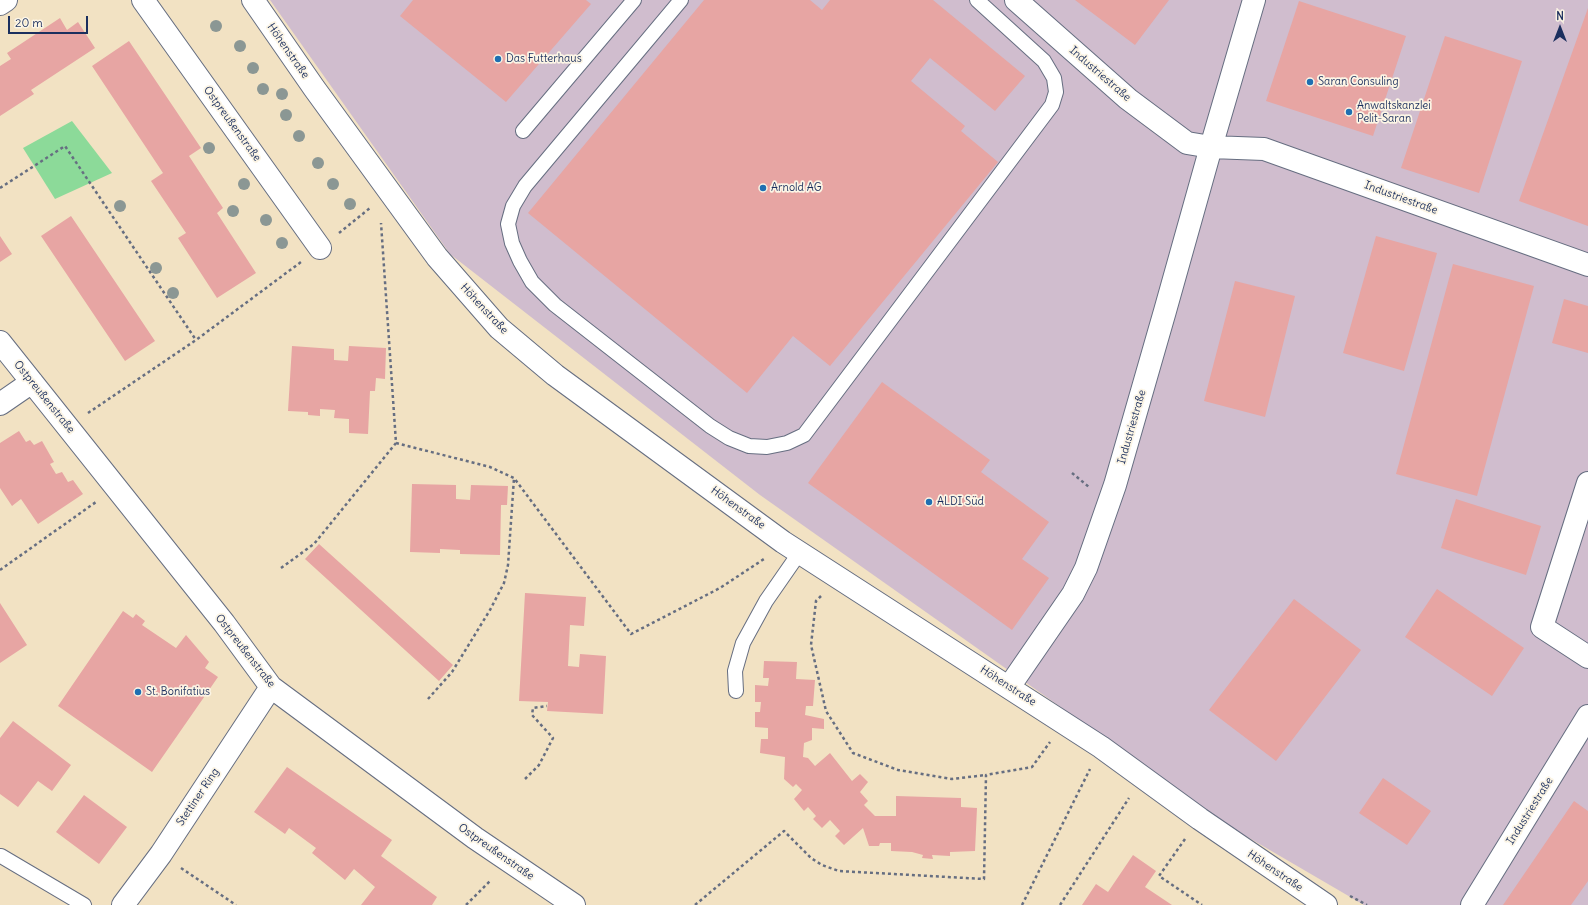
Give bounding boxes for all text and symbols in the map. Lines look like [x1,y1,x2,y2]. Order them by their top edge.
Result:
scale bar [10,8,90,34]
north arrow [1540,8,1580,48]
text: N [1556,9,1564,23]
text: 20 m [15,15,43,30]
street label: Höhenstraße [264,21,312,81]
street label: Industriestraße [1067,44,1133,104]
place label: Das Futterhaus [506,52,582,66]
marker: Das Futterhaus [493,54,503,64]
place label: Saran Consuling [1318,75,1399,89]
marker: Saran Consuling [1305,77,1315,87]
street label: Ostpreußenstraße [200,84,264,164]
place label: Anwaltskanzlei Pelit-Saran [1357,99,1431,125]
marker: Anwaltskanzlei Pelit-Saran [1344,107,1354,117]
street label: Industriestraße [1363,179,1439,217]
place label: Arnold AG [771,181,822,195]
marker: Arnold AG [758,183,768,193]
street label: Höhenstraße [457,281,511,337]
street label: Ostpreußenstraße [11,358,77,436]
street label: Industriestraße [1115,388,1149,466]
street label: Höhenstraße [708,484,768,532]
place label: ALDI Süd [937,495,984,509]
marker: ALDI Süd [924,497,934,507]
street label: Ostpreußenstraße [212,612,278,690]
street label: Höhenstraße [978,663,1038,709]
place label: St. Bonifatius [146,685,210,699]
marker: St. Bonifatius [133,687,143,697]
street label: Stettiner Ring [174,766,222,828]
street label: Industriestraße [1504,775,1556,847]
street label: Ostpreußenstraße [456,821,536,883]
street label: Höhenstraße [1245,848,1305,894]

